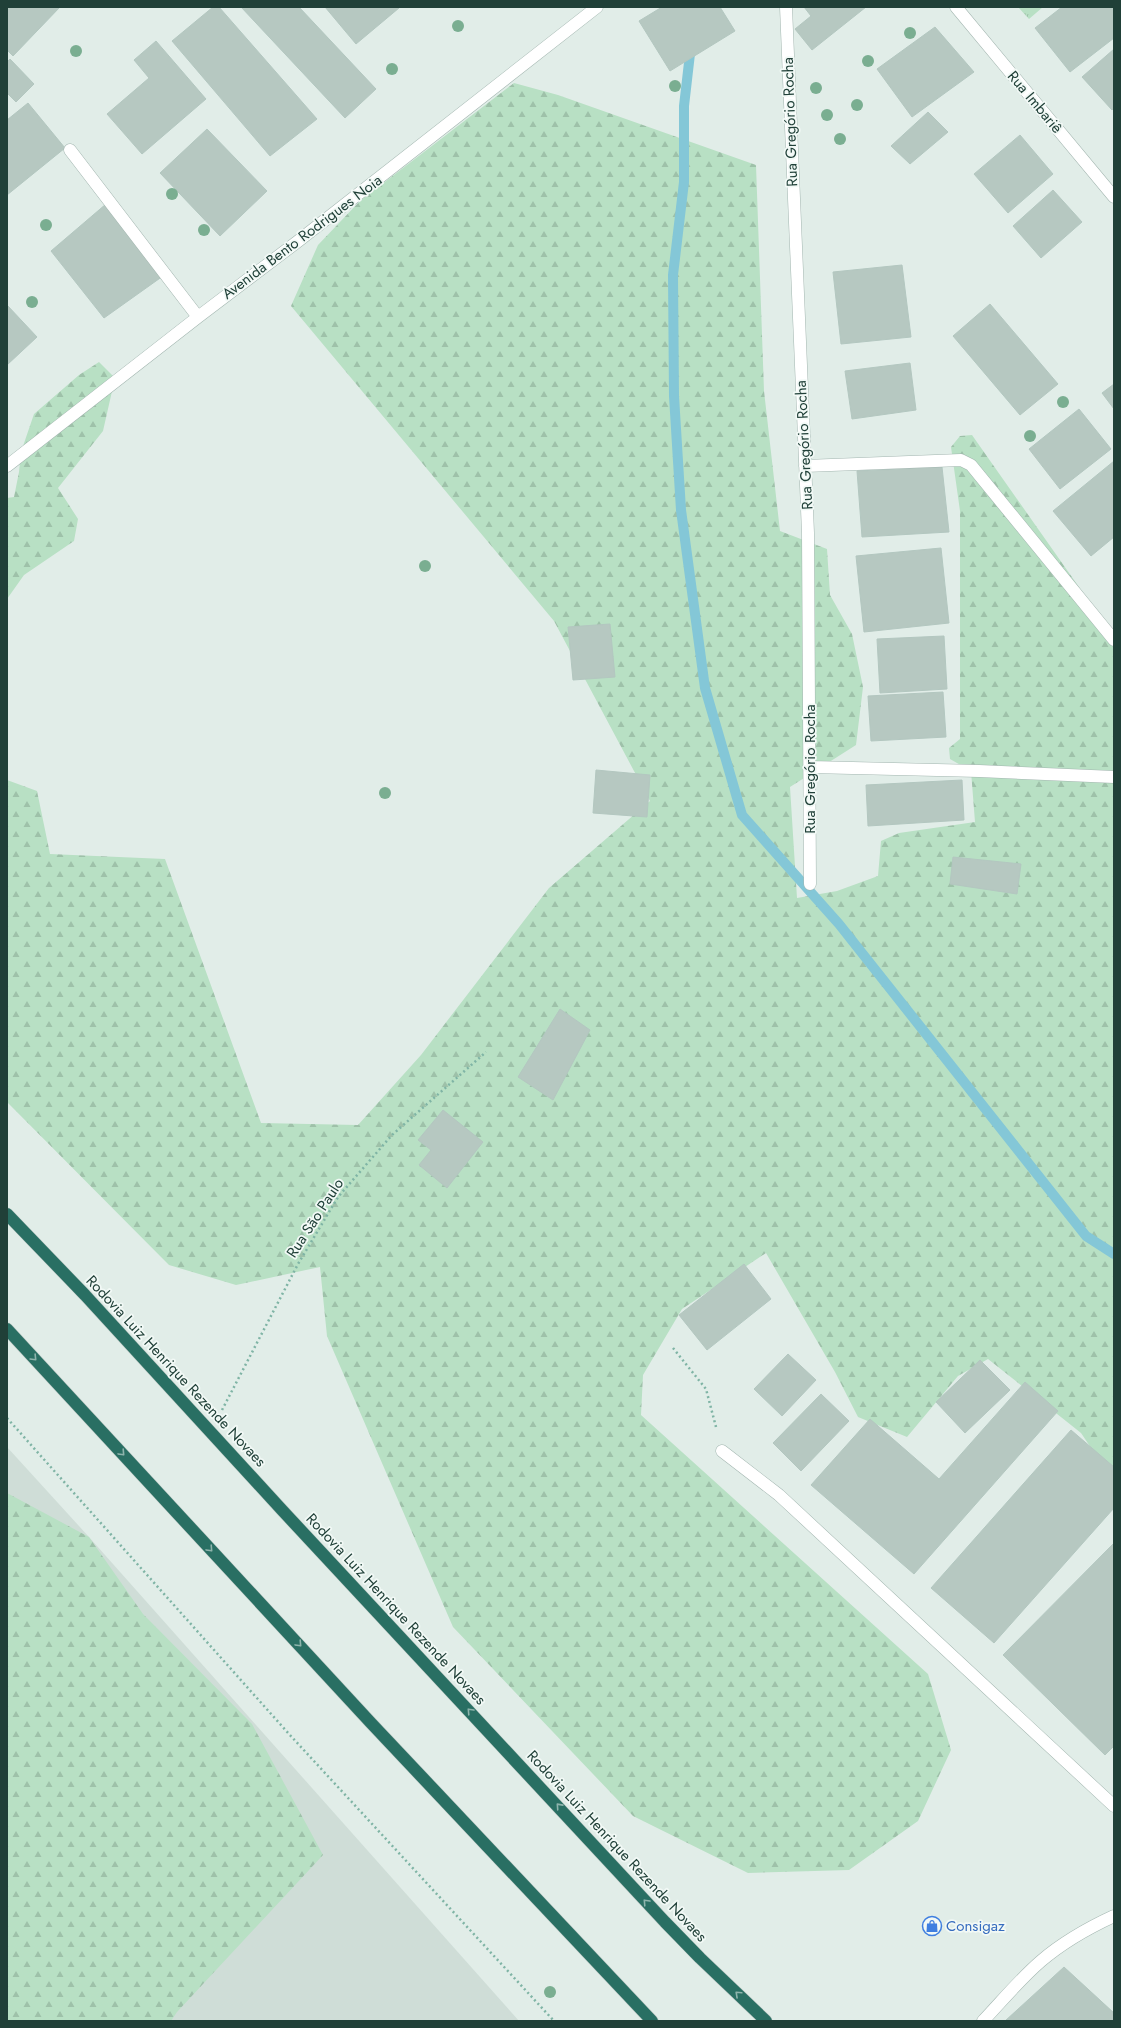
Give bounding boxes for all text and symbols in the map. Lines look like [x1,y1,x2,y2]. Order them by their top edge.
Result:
street label: Rua Gregório Rocha [777,57,803,187]
street label: Rua Imbariê [1002,66,1068,138]
street label: Avenida Bento Rodrigues Noia [217,169,387,305]
street label: Rua Gregório Rocha [790,380,818,510]
street label: Rua Gregório Rocha [799,704,821,834]
street label: Rua São Paulo [281,1174,349,1262]
street label: Rodovia Luiz Henrique Rezende Novaes [81,1270,271,1472]
one-way arrow [29,1353,37,1361]
one-way arrow [117,1448,125,1456]
street label: Rodovia Luiz Henrique Rezende Novaes [301,1508,491,1710]
one-way arrow [206,1544,213,1551]
one-way arrow [294,1639,301,1647]
one-way arrow [467,1708,475,1716]
street label: Rodovia Luiz Henrique Rezende Novaes [522,1745,712,1947]
one-way arrow [556,1803,563,1811]
one-way arrow [644,1899,651,1907]
shop icon: Consigaz [921,1915,943,1937]
place label: Consigaz [946,1915,1005,1937]
one-way arrow [735,1991,743,1999]

